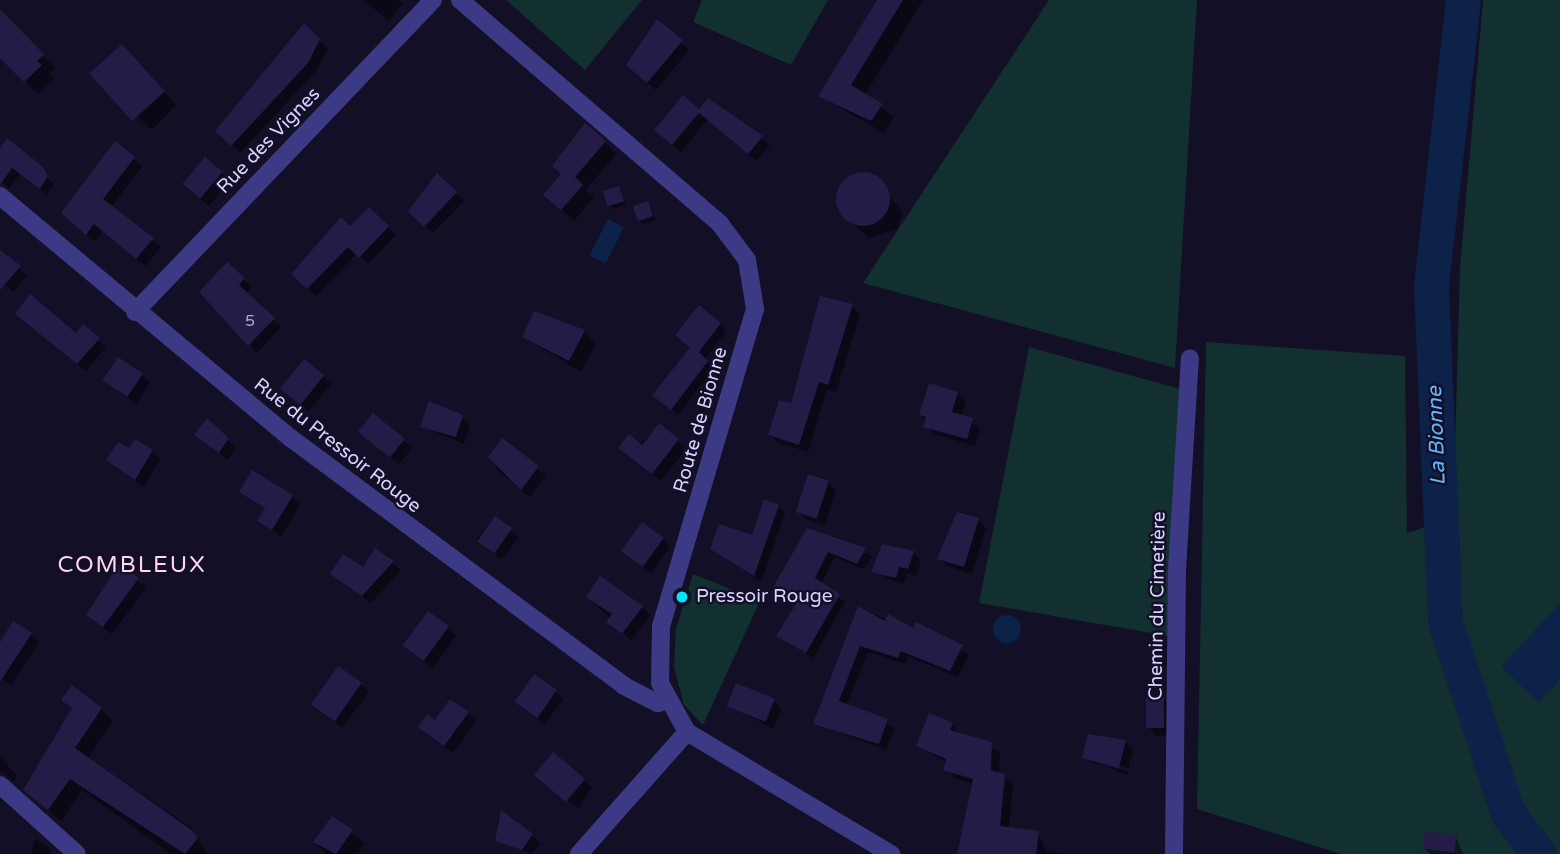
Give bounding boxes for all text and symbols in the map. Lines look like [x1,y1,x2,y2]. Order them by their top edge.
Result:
street label: Rue des Vignes [213,83,325,199]
house number: 5 [245,311,255,331]
street label: Route de Bionne [669,345,733,495]
street label: Rue du Pressoir Rouge [249,374,425,518]
water label: La Bionne [1423,386,1451,486]
street label: Chemin du Cimetière [1145,511,1171,701]
district label: COMBLEUX [58,551,206,579]
place label: Pressoir Rouge [696,586,832,608]
marker: Pressoir Rouge [674,589,690,605]

